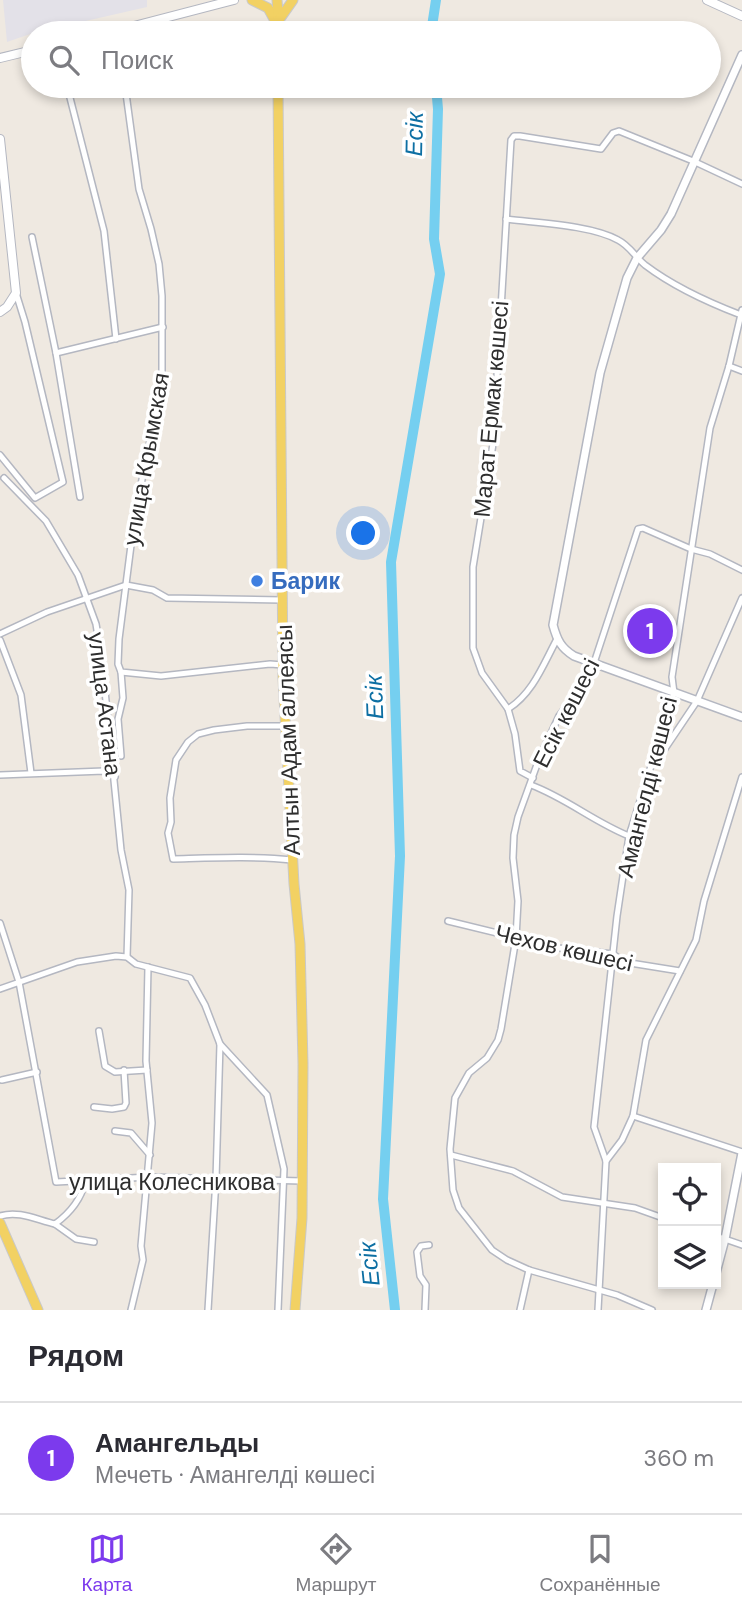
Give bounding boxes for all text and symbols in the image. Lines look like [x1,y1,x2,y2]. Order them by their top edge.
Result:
search box [21,21,721,98]
icon: search [45,41,83,79]
text: Поиск [101,43,173,77]
water label: Есік [398,110,430,157]
street label: Марат Ермак көшесі [467,299,515,519]
street label: улица Крымская [116,370,176,548]
your location [346,516,380,550]
place label: Барик [271,566,341,596]
marker: Барик [249,573,265,589]
pin: 1 [627,605,673,657]
street label: Алтын Адам аллеясы [269,624,307,856]
street label: улица Астана [81,630,129,778]
street label: Есік көшесі [526,653,606,773]
water label: Есік [358,672,390,720]
street label: Амангелді көшесі [610,693,684,881]
street label: Чехов көшесі [492,918,636,978]
map controls [658,1163,721,1289]
button: locate [658,1163,721,1226]
street label: улица Колесникова [69,1167,275,1197]
button: layers [658,1226,721,1289]
water label: Есік [351,1239,387,1288]
text: Рядом [28,1336,124,1375]
text: Амангельды [95,1426,259,1460]
text: 1 [47,1443,55,1473]
text: 360 m [644,1443,714,1473]
text: Мечеть · Амангелді көшесі [95,1460,375,1490]
tab: Карта [82,1530,132,1597]
tab: Маршрут [295,1530,376,1597]
tab: Сохранённые [539,1530,660,1597]

